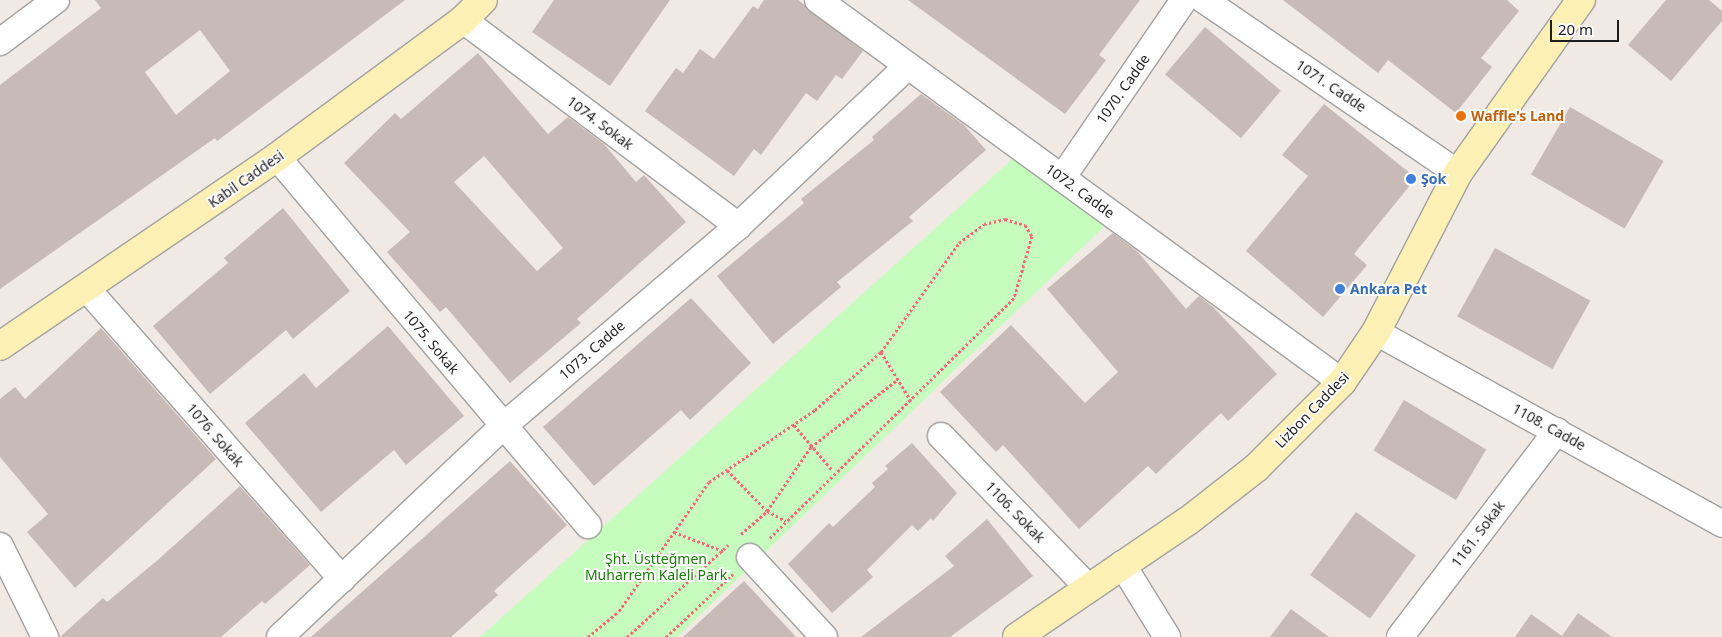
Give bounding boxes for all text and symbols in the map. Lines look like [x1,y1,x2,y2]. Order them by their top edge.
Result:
scale bar [1552,10,1621,42]
text: 20 m [1558,19,1593,39]
street label: 1070. Cadde [1093,51,1153,127]
street label: 1071. Cadde [1293,56,1369,116]
street label: 1074. Sokak [564,93,636,153]
place label: Waffle's Land [1471,108,1564,124]
marker: Waffle's Land [1455,110,1467,122]
street label: Kabil Caddesi [205,147,287,211]
street label: 1072. Cadde [1042,160,1118,222]
place label: Şok [1421,171,1446,187]
marker: Şok [1405,173,1417,185]
place label: Ankara Pet [1350,281,1427,297]
marker: Ankara Pet [1334,283,1346,295]
street label: 1075. Sokak [399,307,463,377]
street label: 1073. Cadde [556,317,628,383]
street label: Lizbon Caddesi [1272,369,1352,451]
street label: 1076. Sokak [183,400,247,470]
street label: 1108. Cadde [1509,400,1589,454]
street label: 1106. Sokak [982,478,1048,546]
street label: 1161. Sokak [1448,498,1508,570]
park label: Şht. Üstteğmen Muharrem Kaleli Park [585,551,727,584]

